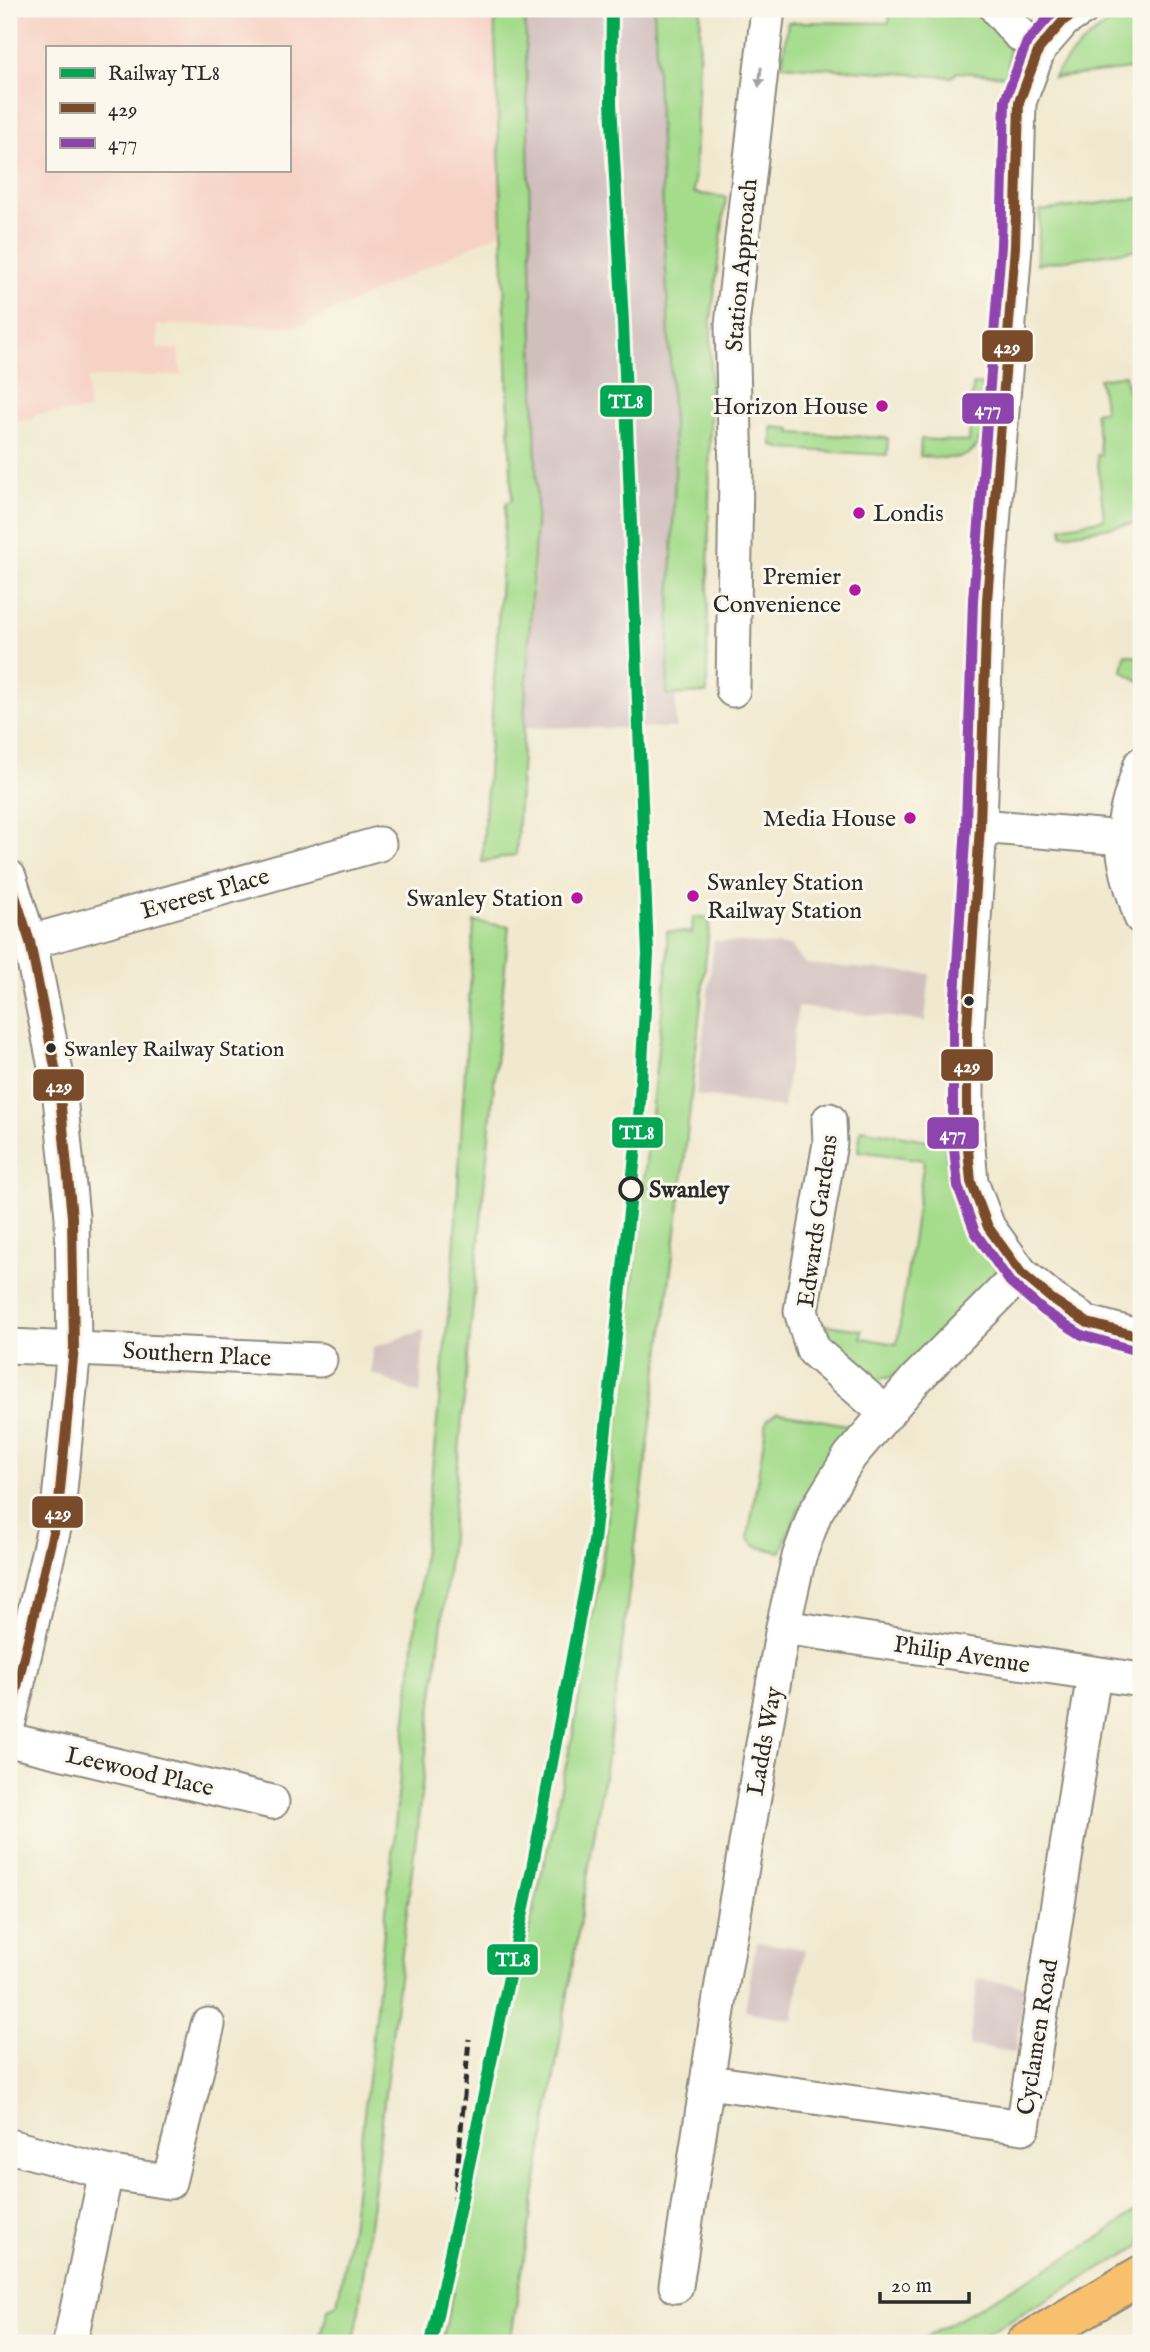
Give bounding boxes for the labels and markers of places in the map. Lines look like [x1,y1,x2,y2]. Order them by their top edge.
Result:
place label: Horizon House [713,392,868,423]
marker: Horizon House [874,398,890,414]
place label: Londis [873,499,944,530]
marker: Londis [851,505,867,521]
place label: Premier Convenience [713,562,841,621]
marker: Premier Convenience [847,582,863,598]
place label: Media House [763,804,896,835]
marker: Media House [902,810,918,826]
place label: Swanley Station Railway Station [707,868,864,927]
place label: Swanley Station [406,884,563,915]
marker: Swanley Station Railway Station [685,888,701,904]
marker: Swanley Station [569,890,585,906]
unlabelled marker [962,994,976,1008]
place label: Swanley Railway Station [64,1036,285,1064]
marker: Swanley Railway Station [44,1041,58,1055]
place label: Swanley [649,1175,730,1206]
marker: Swanley [619,1177,643,1201]

